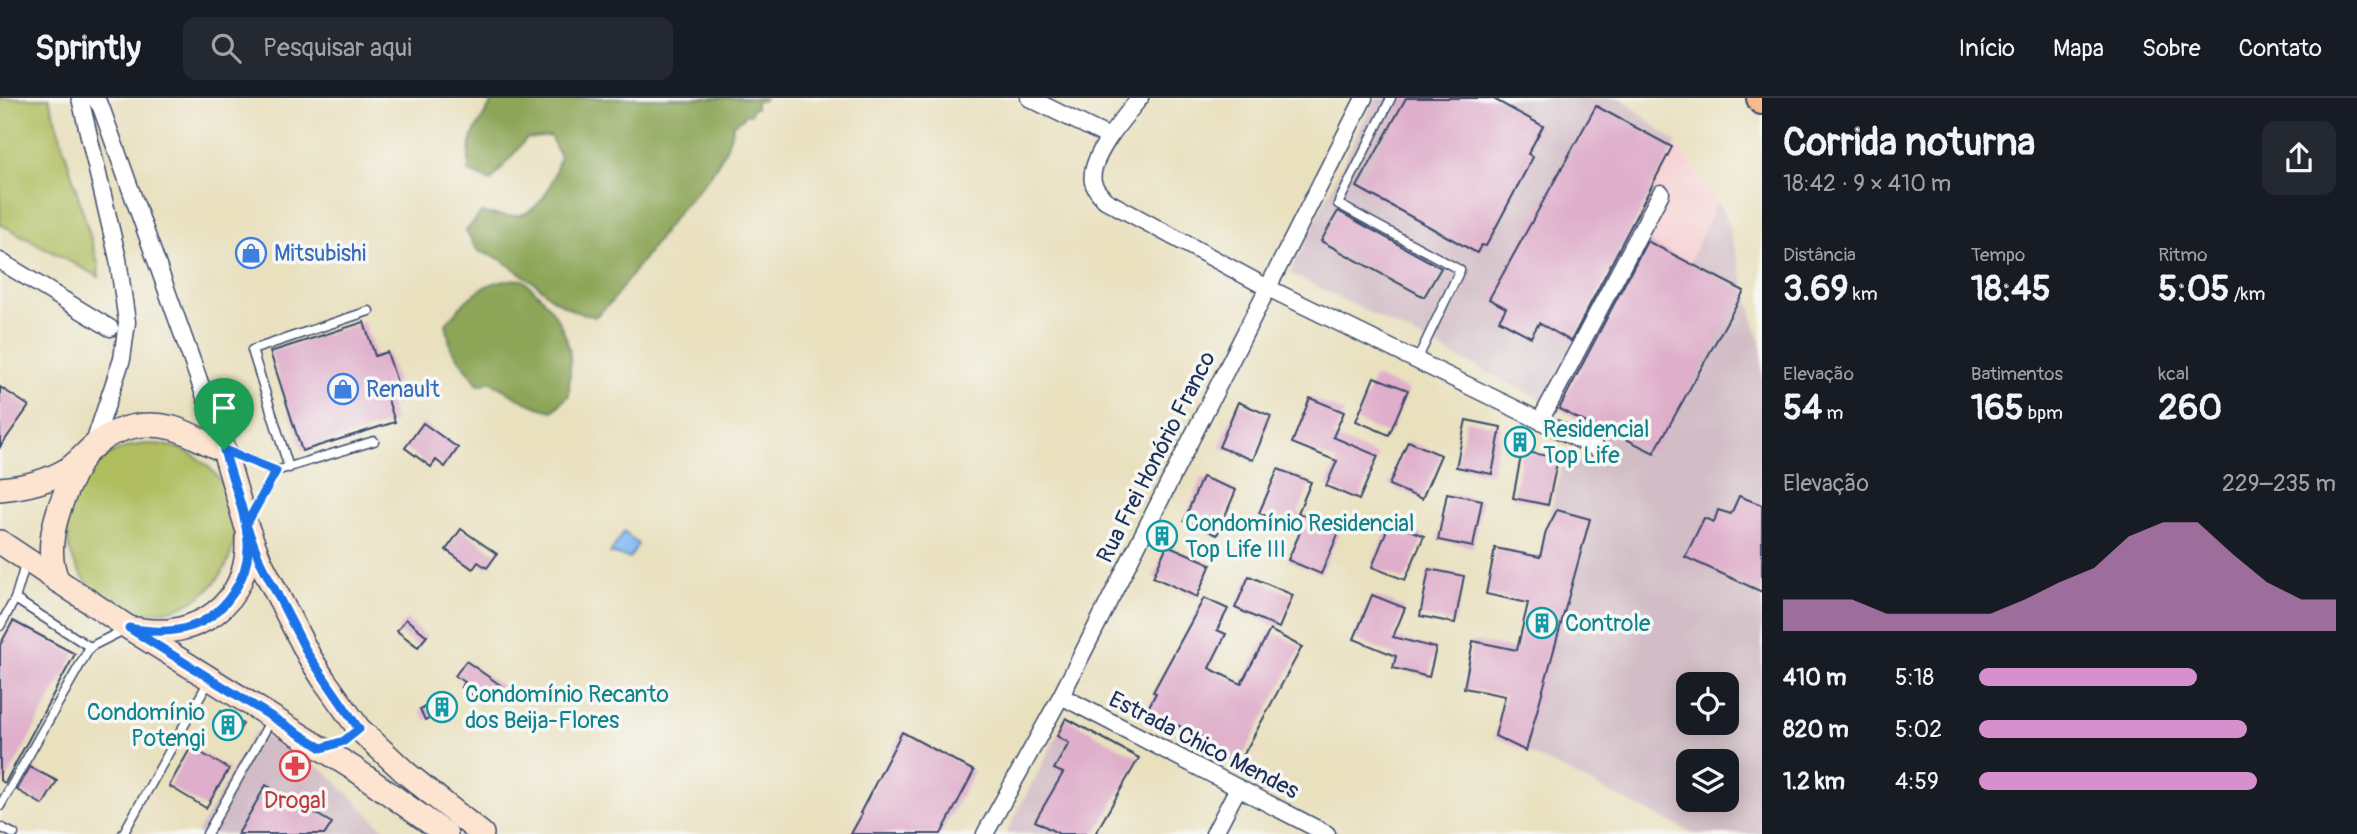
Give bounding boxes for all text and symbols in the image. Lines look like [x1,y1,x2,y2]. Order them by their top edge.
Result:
search box [183,17,673,80]
text: Sprintly [35,28,141,69]
icon: search [207,29,245,67]
text: Pesquisar aqui [263,32,412,64]
text: Início [1959,34,2015,63]
text: Mapa [2053,34,2104,63]
text: Sobre [2142,34,2201,63]
text: Contato [2239,34,2322,63]
text: Corrida noturna [1783,119,2035,167]
button: share [2262,121,2336,195]
text: 18:42 · 9 × 410 m [1783,169,1951,198]
shop icon: Mitsubishi [234,236,268,270]
place label: Mitsubishi [274,239,366,268]
text: Distância [1783,243,1856,267]
text: Tempo [1971,243,2025,267]
text: Ritmo [2158,243,2207,267]
text: 3.69 [1783,267,1849,311]
text: 18:45 [1971,267,2051,311]
text: 5:05 [2158,267,2230,311]
text: km [1849,282,1878,306]
text: /km [2230,282,2265,306]
street label: Rua Frei Honório Franco [1090,346,1222,568]
text: Elevação [1783,362,1854,386]
text: Batimentos [1971,362,2063,386]
text: kcal [2158,362,2189,386]
shop icon: Renault [326,372,360,406]
place label: Renault [366,375,440,404]
pin [194,378,254,450]
text: 54 [1783,386,1822,430]
text: 165 [1971,386,2024,430]
text: 260 [2158,386,2222,430]
icon: arrive [205,389,243,427]
text: m [1822,401,1843,425]
text: bpm [2024,401,2063,425]
place label: Residencial Top Life [1543,415,1649,470]
building icon: Residencial Top Life [1503,425,1537,459]
text: Elevação [1783,469,1869,498]
text: 229–235 m [2222,469,2336,498]
place label: Condomínio Residencial Top Life III [1185,509,1415,564]
building icon: Condomínio Residencial Top Life III [1145,519,1179,553]
building icon: Controle [1525,606,1559,640]
place label: Controle [1565,609,1651,638]
text: 410 m [1783,663,1846,692]
text: 5:18 [1895,663,1934,692]
map controls [1676,672,1739,812]
button: locate [1676,672,1739,735]
place label: Condomínio Recanto dos Beija-Flores [465,680,669,735]
street label: Estrada Chico Mendes [1104,685,1304,805]
building icon: Condomínio Recanto dos Beija-Flores [425,690,459,724]
place label: Condomínio Potengi [87,698,205,753]
building icon: Condomínio Potengi [211,708,245,742]
text: 820 m [1783,715,1849,744]
text: 5:02 [1895,715,1942,744]
pharmacy icon: Drogal [278,749,312,783]
button: layers [1676,749,1739,812]
text: 1.2 km [1783,767,1845,796]
text: 4:59 [1895,767,1939,796]
place label: Drogal [264,786,326,815]

